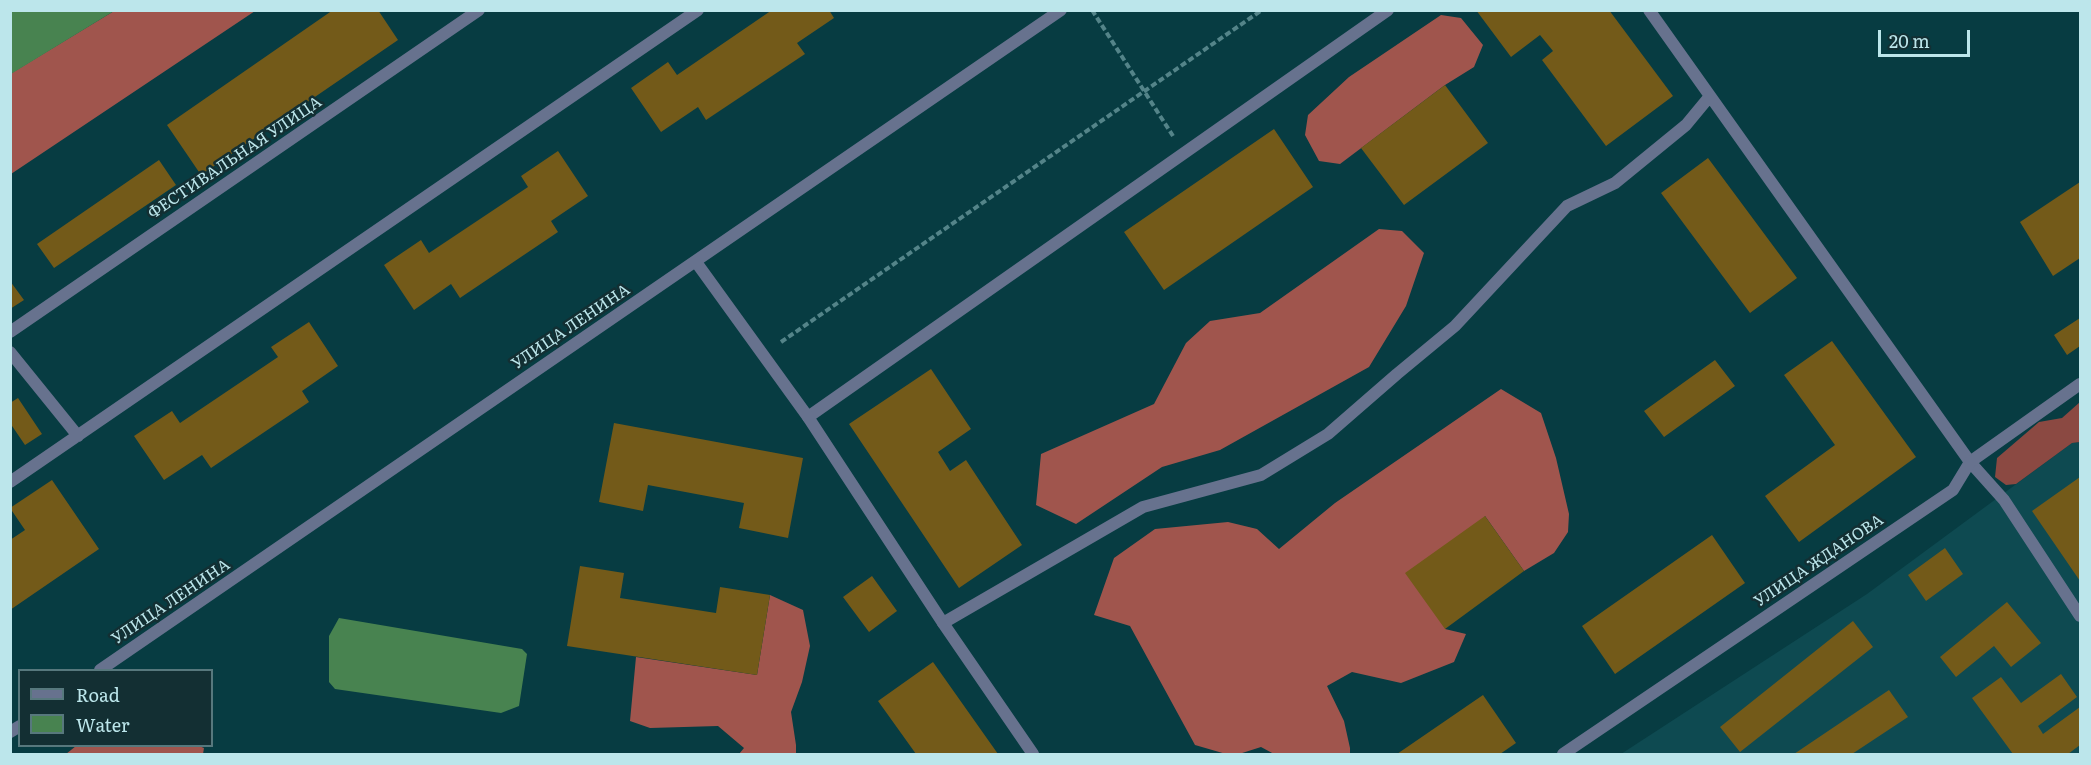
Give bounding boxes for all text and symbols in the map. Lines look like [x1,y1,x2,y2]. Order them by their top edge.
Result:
scale bar [1881,18,1972,56]
text: 20 m [1889,27,1930,54]
street label: ФЕСТИВАЛЬНАЯ УЛИЦА [144,93,326,223]
street label: УЛИЦА ЛЕНИНА [508,280,634,374]
street label: УЛИЦА ЖДАНОВА [1751,511,1887,611]
street label: УЛИЦА ЛЕНИНА [108,555,234,649]
legend [18,669,213,747]
text: Road [76,681,120,708]
text: Water [76,711,129,738]

